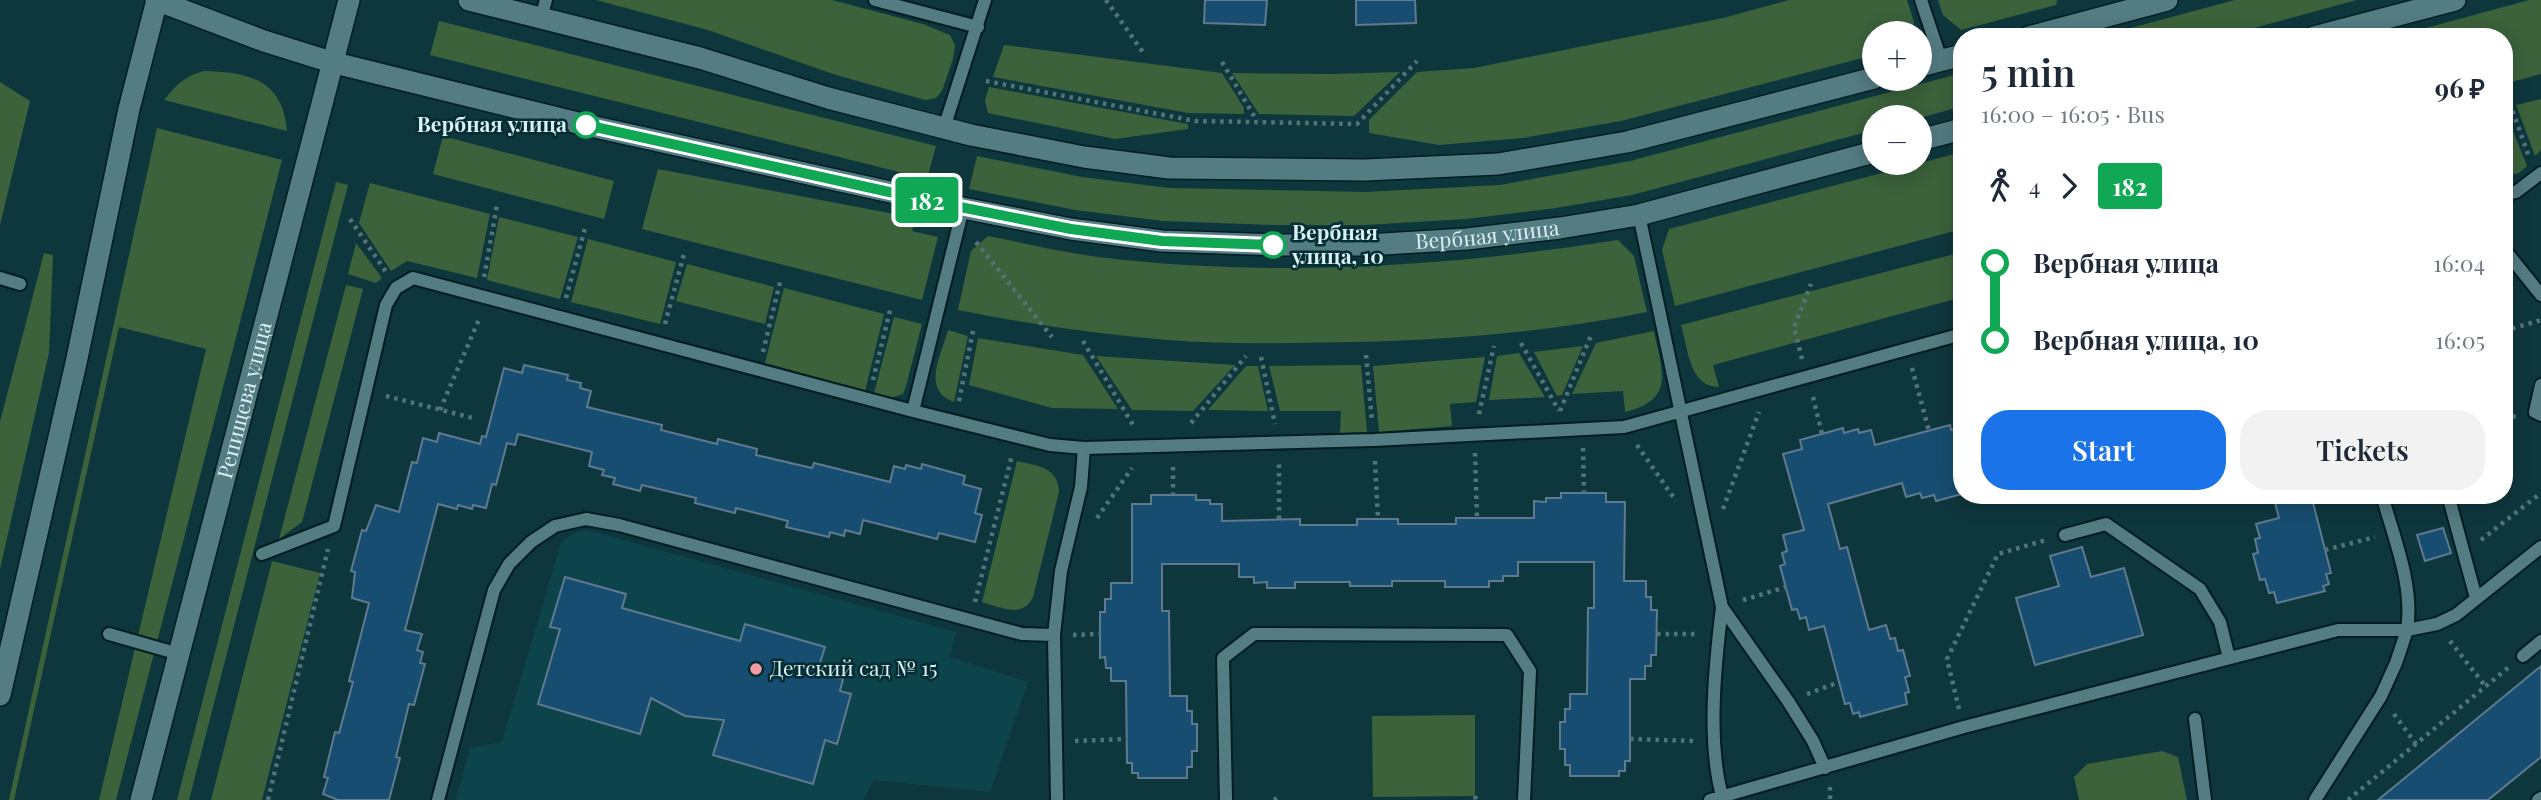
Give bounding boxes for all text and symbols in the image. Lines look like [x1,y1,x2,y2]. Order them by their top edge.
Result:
map controls [1862,21,1932,175]
button: + [1862,21,1932,91]
text: 5 min [1981,46,2075,97]
text: 96 ₽ [2435,70,2485,105]
text: 16:00 – 16:05 · Bus [1981,98,2165,129]
button: − [1862,105,1932,175]
place label: Вербная улица [417,109,567,137]
marker: Вербная улица [573,112,599,138]
icon: walk [1981,167,2019,205]
icon: forward [2050,167,2088,205]
text: 4 [2029,170,2040,201]
text: 182 [2112,170,2148,202]
line badge: 182 [887,177,967,223]
text: 182 [909,184,945,216]
street label: Вербная улица [1415,212,1561,254]
place label: Вербная улица, 10 [1291,217,1384,269]
marker: Вербная улица, 10 [1260,232,1286,258]
text: Вербная улица [2033,245,2219,280]
text: 16:04 [2433,247,2485,278]
street label: Репищева улица [209,318,277,481]
text: Вербная улица, 10 [2033,322,2259,357]
text: 16:05 [2435,324,2485,355]
button: Start [1981,410,2226,490]
button: Tickets [2240,410,2485,490]
place label: Детский сад № 15 [770,653,938,681]
marker: Детский сад № 15 [748,661,764,677]

